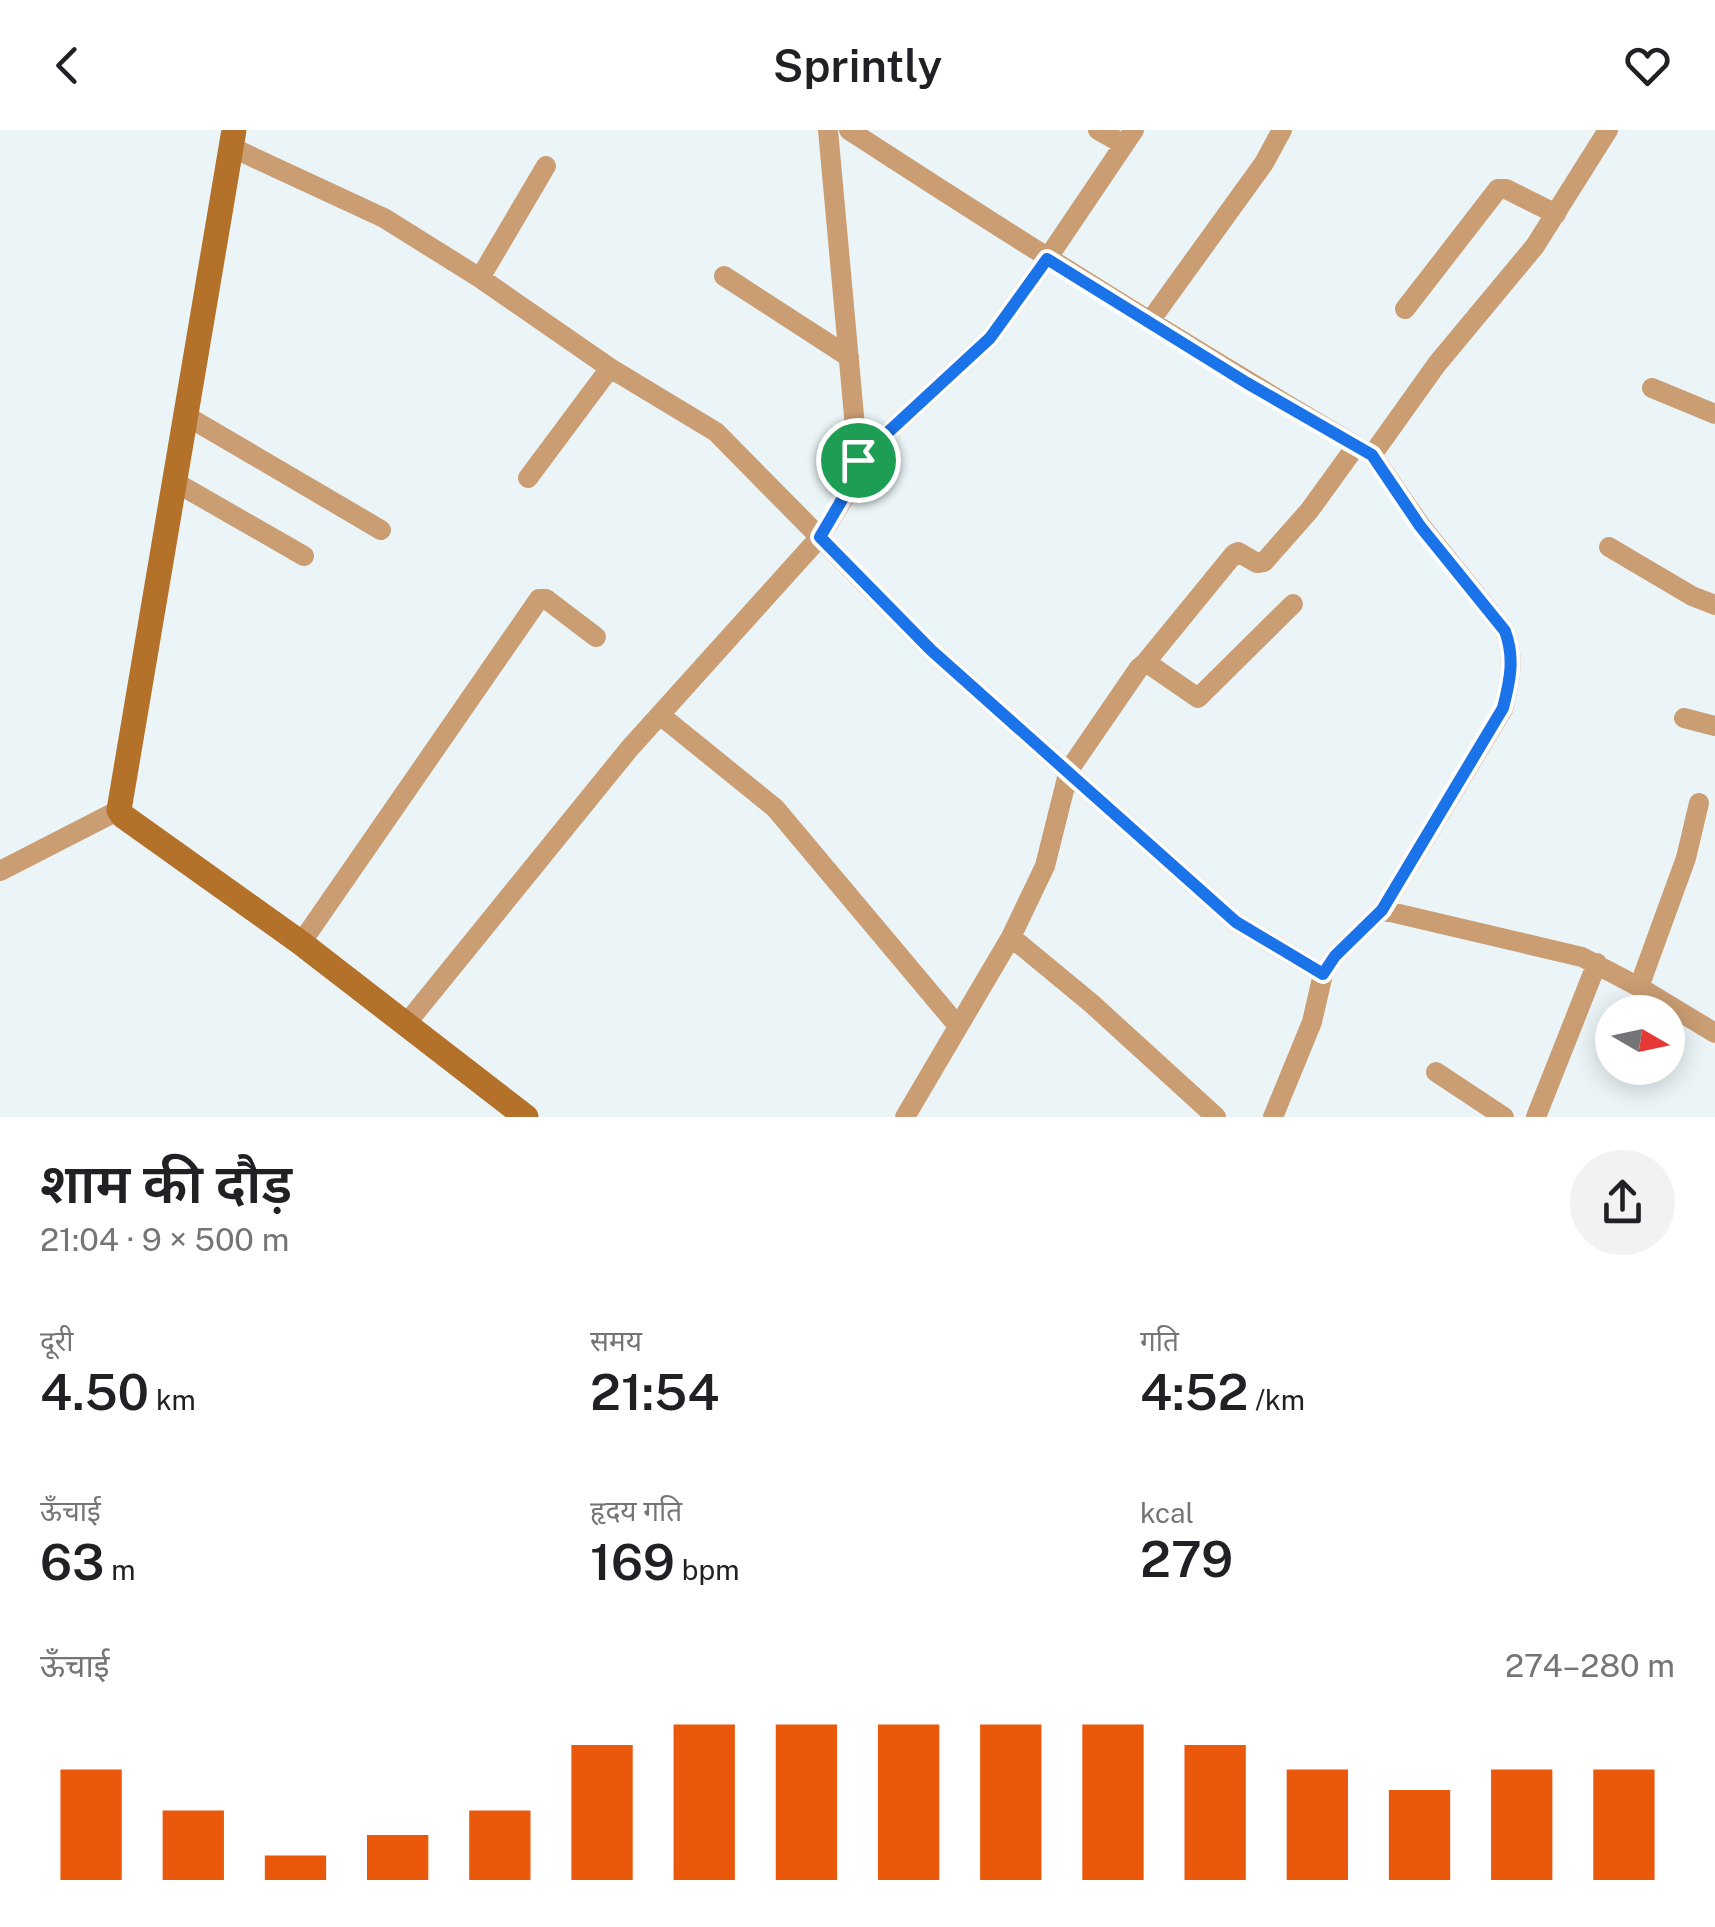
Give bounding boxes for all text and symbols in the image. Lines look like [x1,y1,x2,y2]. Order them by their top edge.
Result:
icon: back [40,38,95,93]
icon: heart [1620,38,1675,93]
text: Sprintly [773,39,942,92]
pin [816,418,901,503]
icon: arrive [831,433,886,488]
north arrow [1595,995,1685,1085]
map controls [1595,995,1685,1085]
button: share [1570,1150,1675,1255]
text: शाम की दौड़ [40,1151,292,1215]
text: 21:04 · 9 × 500 m [40,1221,289,1258]
text: दूरी [40,1324,74,1357]
text: समय [590,1324,642,1357]
text: गति [1140,1324,1179,1357]
text: 4.50 [40,1362,149,1421]
text: 21:54 [590,1362,719,1421]
text: 4:52 [1140,1362,1248,1421]
text: km [149,1383,196,1416]
text: /km [1248,1383,1305,1416]
text: ऊँचाई [40,1494,101,1527]
text: हृदय गति [590,1494,682,1527]
text: kcal [1140,1496,1194,1529]
text: 279 [1140,1529,1233,1588]
text: 63 [40,1532,104,1591]
text: 169 [590,1532,675,1591]
text: m [104,1553,135,1586]
text: bpm [675,1553,739,1586]
text: ऊँचाई [40,1647,109,1684]
text: 274–280 m [1505,1647,1675,1684]

